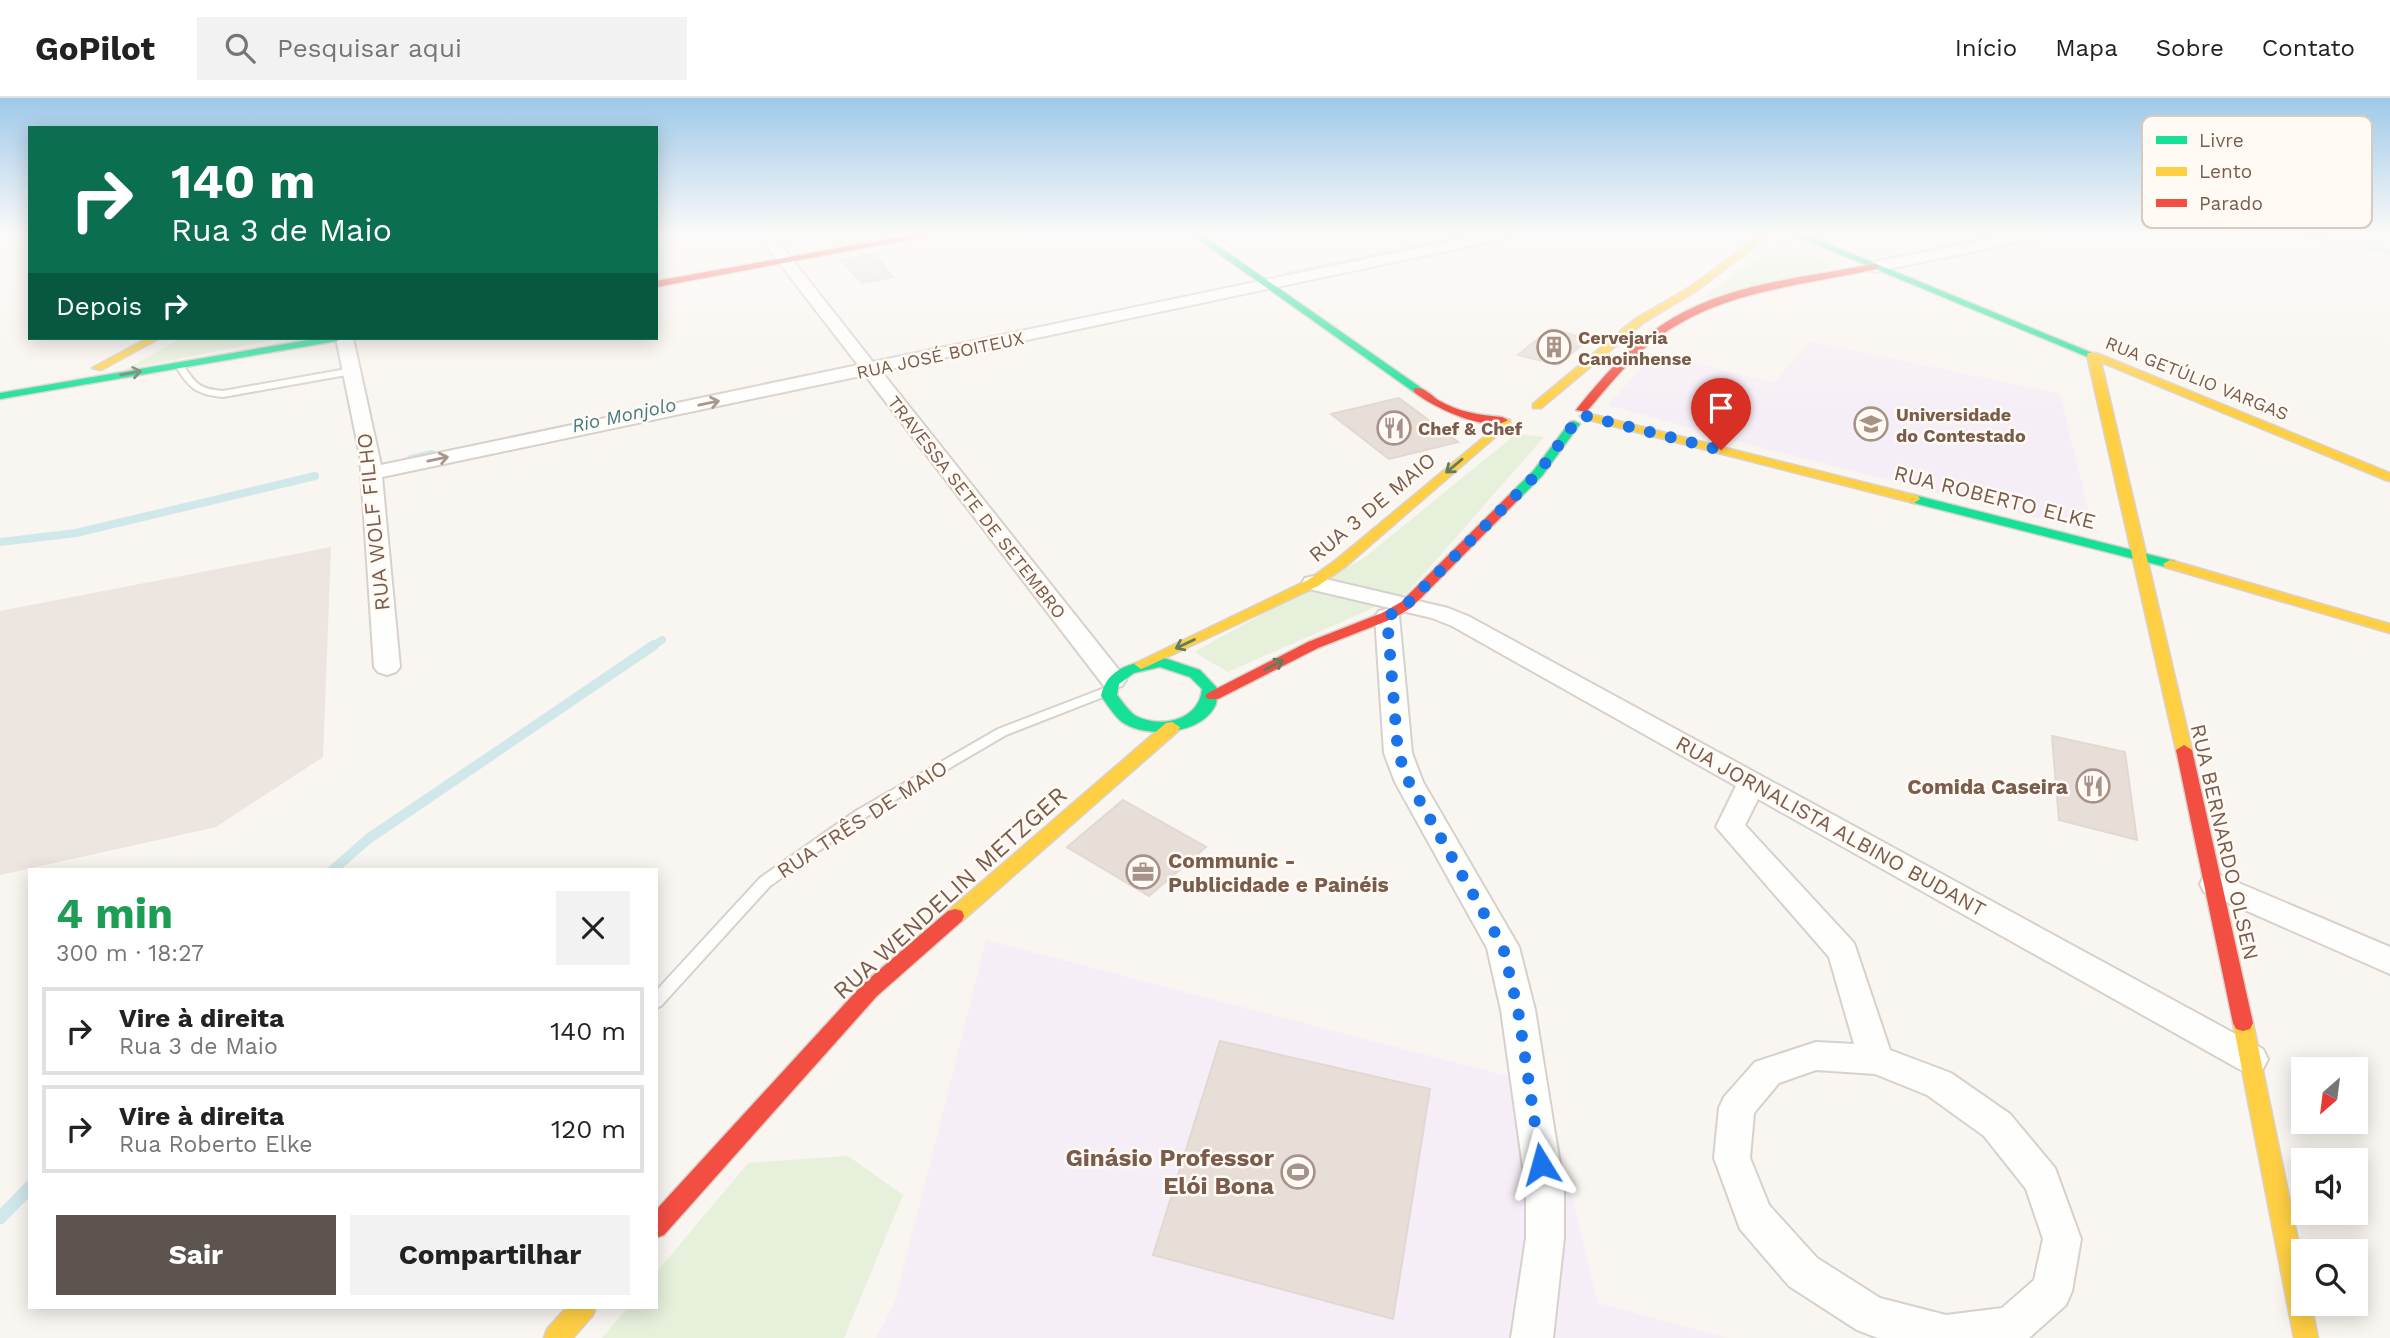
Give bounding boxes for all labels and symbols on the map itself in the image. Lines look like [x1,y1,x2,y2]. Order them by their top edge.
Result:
legend [2142,116,2372,228]
text: Livre [2199,129,2244,152]
text: Lento [2199,160,2252,183]
text: Parado [2199,192,2263,215]
street label: RUA JOSÉ BOITEUX [854,327,1026,383]
place label: Cervejaria Canoinhense [1578,327,1692,369]
building icon: Cervejaria Canoinhense [1535,328,1573,366]
street label: RUA GETÚLIO VARGAS [2102,332,2292,424]
one-way arrow [119,366,141,380]
pin [1691,378,1751,450]
street label: TRAVESSA SETE DE SETEMBRO [883,391,1071,623]
water label: Rio Monjolo [570,393,678,437]
one-way arrow [697,396,720,410]
place label: Universidade do Contestado [1896,404,2026,446]
school or university icon: Universidade do Contestado [1852,405,1890,443]
restaurant icon: Chef & Chef [1375,409,1413,447]
place label: Chef & Chef [1418,418,1523,439]
street label: RUA WOLF FILHO [351,432,395,612]
street label: RUA 3 DE MAIO [1304,447,1440,567]
one-way arrow [426,452,449,466]
one-way arrow [1446,458,1464,474]
street label: RUA ROBERTO ELKE [1892,460,2098,534]
one-way arrow [1175,637,1196,651]
one-way arrow [1263,658,1284,672]
street label: RUA BERNARDO OLSEN [2186,722,2264,962]
street label: RUA JORNALISTA ALBINO BUDANT [1672,730,1991,922]
street label: RUA TRÊS DE MAIO [772,755,952,883]
restaurant icon: Comida Caseira [2074,767,2112,805]
place label: Comida Caseira [1907,774,2069,799]
street label: RUA WENDELIN METZGER [827,781,1073,1005]
place label: Communic - Publicidade e Painéis [1168,848,1389,897]
office icon: Communic - Publicidade e Painéis [1124,853,1162,891]
north arrow [2291,1057,2368,1134]
position arrow [1504,1127,1578,1201]
place label: Ginásio Professor Elói Bona [1065,1144,1275,1200]
sports icon: Ginásio Professor Elói Bona [1279,1153,1317,1191]

